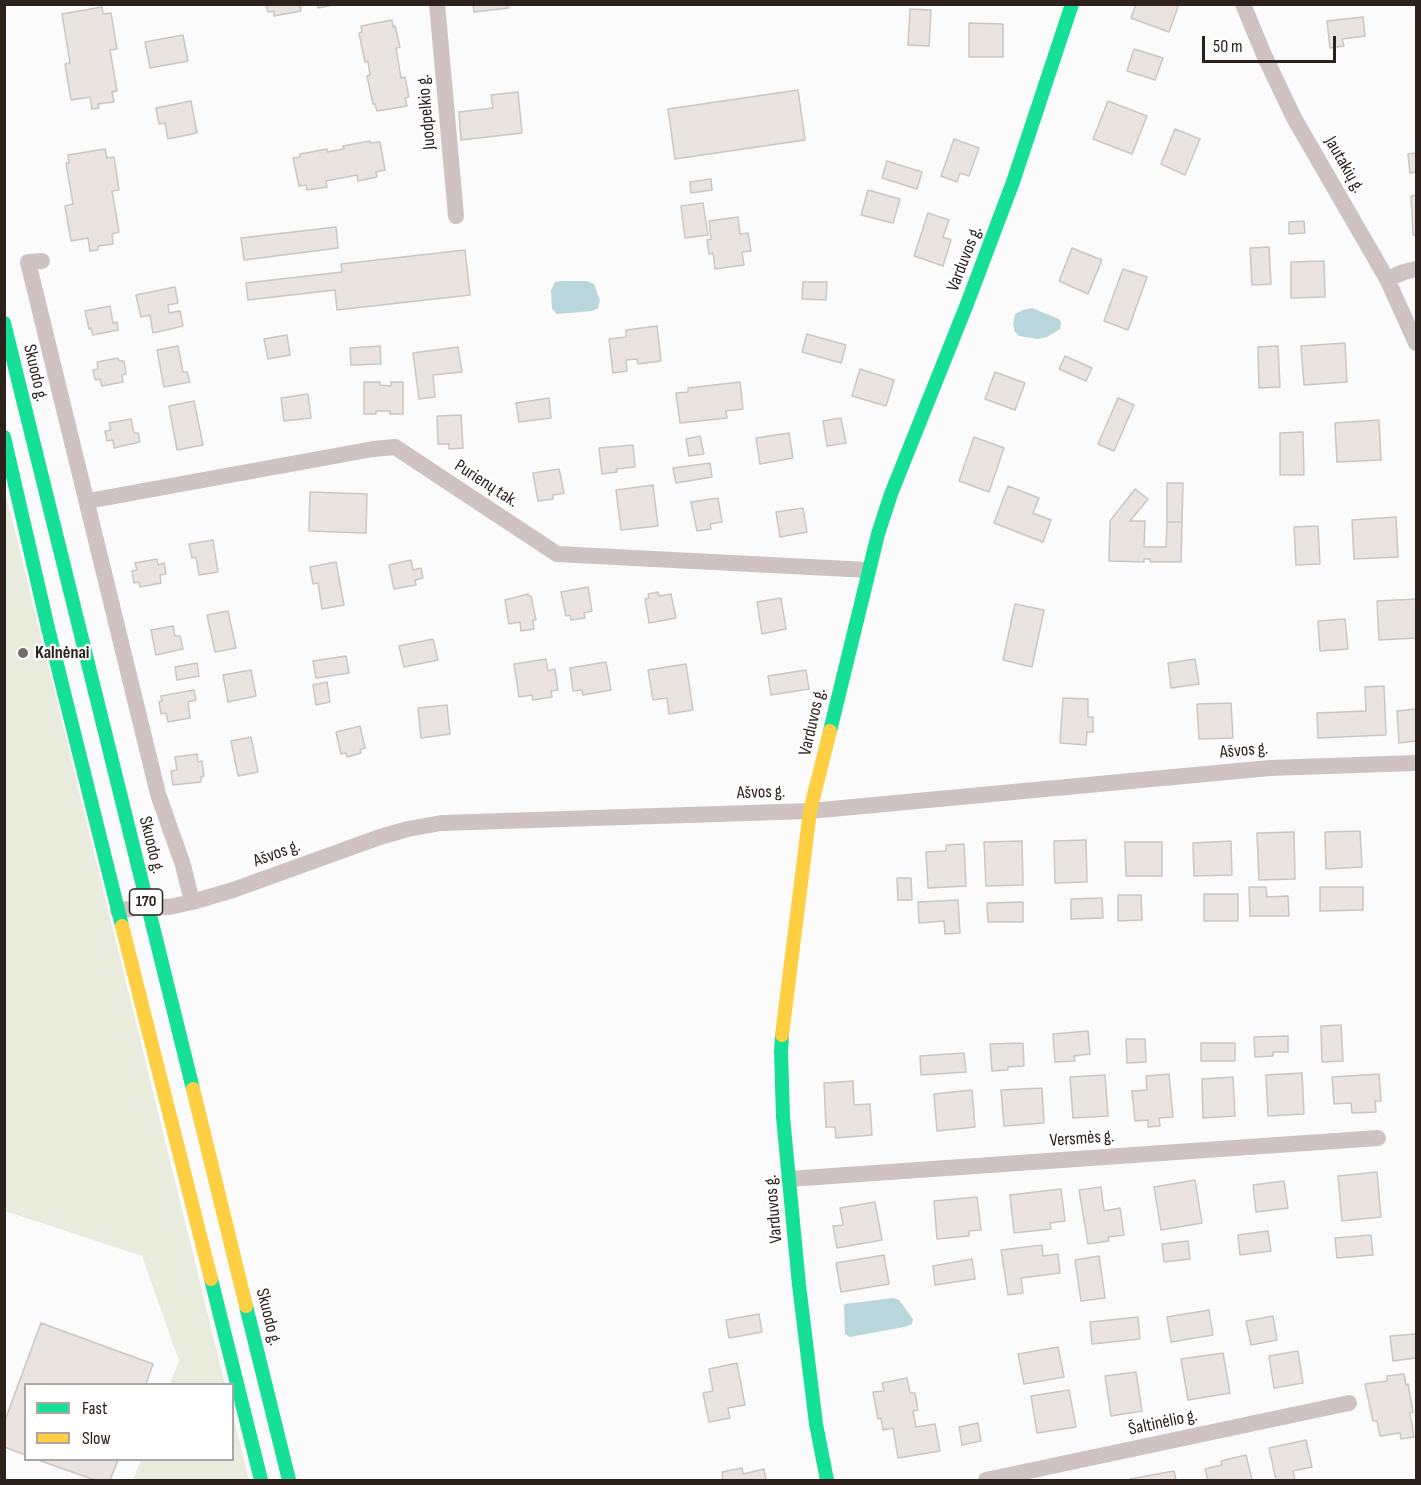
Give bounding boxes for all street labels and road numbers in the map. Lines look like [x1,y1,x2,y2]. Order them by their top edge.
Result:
street label: Juodpelkio g. [413,74,441,150]
street label: Jautakių g. [1319,133,1369,197]
street label: Varduvos g. [943,223,987,295]
street label: Skuodo g. [18,342,52,404]
street label: Purienų tak. [450,455,522,513]
street label: Varduvos g. [795,686,831,758]
street label: Ašvos g. [1219,738,1269,764]
street label: Ašvos g. [736,781,786,805]
street label: Skuodo g. [134,814,168,876]
street label: Ašvos g. [251,836,303,872]
road number: 170 [130,889,162,915]
street label: Versmės g. [1049,1126,1115,1152]
street label: Varduvos g. [760,1174,788,1244]
street label: Skuodo g. [251,1286,285,1348]
street label: Šaltinėlio g. [1127,1405,1199,1441]

